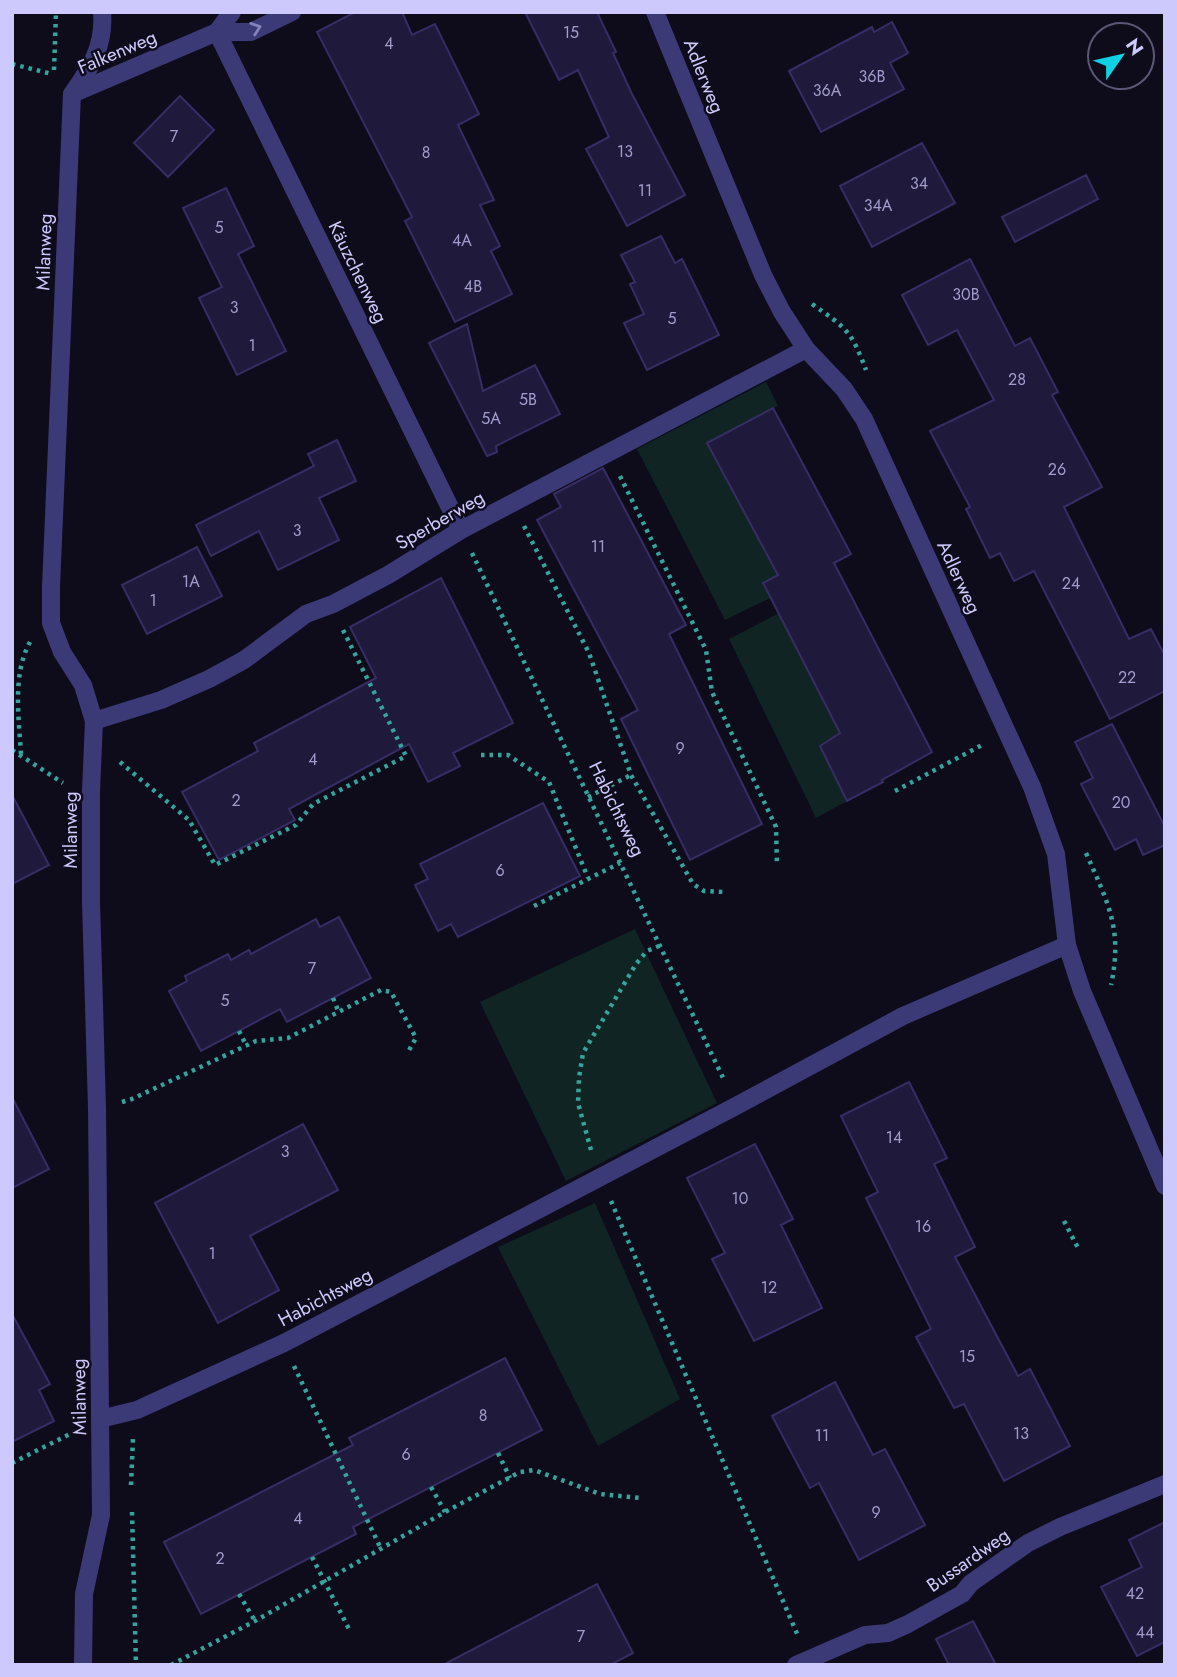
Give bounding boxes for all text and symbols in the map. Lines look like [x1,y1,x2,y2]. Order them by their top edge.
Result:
house number: 15 [563,21,579,44]
north arrow [1086,21,1156,91]
one-way arrow [249,22,261,36]
street label: Falkenweg [73,23,161,81]
house number: 4 [384,32,394,55]
text: N [1119,33,1150,61]
street label: Adlerweg [677,35,731,117]
house number: 36B [859,65,886,88]
house number: 36A [813,79,842,102]
house number: 7 [170,125,179,148]
house number: 13 [617,140,633,163]
house number: 8 [422,141,430,164]
house number: 34 [910,172,928,195]
house number: 11 [638,179,652,202]
house number: 34A [864,194,893,217]
street label: Milanweg [29,213,59,291]
house number: 5 [214,216,224,239]
street label: Käuzchenweg [322,216,394,328]
house number: 4A [452,229,472,252]
house number: 4B [464,275,482,298]
house number: 30B [952,283,980,306]
house number: 3 [230,296,239,319]
house number: 5 [667,307,677,330]
house number: 1 [248,334,256,357]
house number: 28 [1008,368,1026,391]
house number: 5B [519,388,537,411]
house number: 5A [481,407,501,430]
house number: 26 [1048,458,1066,481]
street label: Sperberweg [391,484,489,556]
house number: 3 [293,519,302,542]
house number: 11 [591,535,605,558]
street label: Adlerweg [930,536,988,618]
house number: 1A [182,570,200,593]
house number: 24 [1062,572,1080,595]
house number: 1 [149,589,157,612]
house number: 22 [1118,666,1136,689]
house number: 9 [675,737,685,760]
house number: 4 [308,748,318,771]
street label: Habichtsweg [582,757,652,861]
house number: 2 [231,789,241,812]
house number: 20 [1112,791,1130,814]
street label: Milanweg [57,792,84,868]
house number: 6 [495,859,505,882]
house number: 7 [308,957,317,980]
house number: 5 [220,989,230,1012]
house number: 14 [886,1126,902,1149]
house number: 3 [281,1140,290,1163]
house number: 10 [732,1187,748,1210]
house number: 16 [915,1215,931,1238]
house number: 1 [208,1242,216,1265]
street label: Habichtsweg [273,1261,377,1333]
house number: 12 [761,1276,777,1299]
house number: 15 [959,1345,975,1368]
street label: Milanweg [65,1358,93,1436]
house number: 8 [479,1404,487,1427]
house number: 13 [1013,1422,1029,1445]
house number: 11 [815,1424,829,1447]
house number: 6 [401,1443,411,1466]
house number: 9 [871,1501,881,1524]
house number: 4 [293,1507,303,1530]
street label: Bussardweg [921,1522,1015,1598]
house number: 2 [215,1547,225,1570]
house number: 42 [1126,1582,1144,1605]
house number: 44 [1136,1621,1154,1644]
house number: 7 [577,1625,586,1648]

